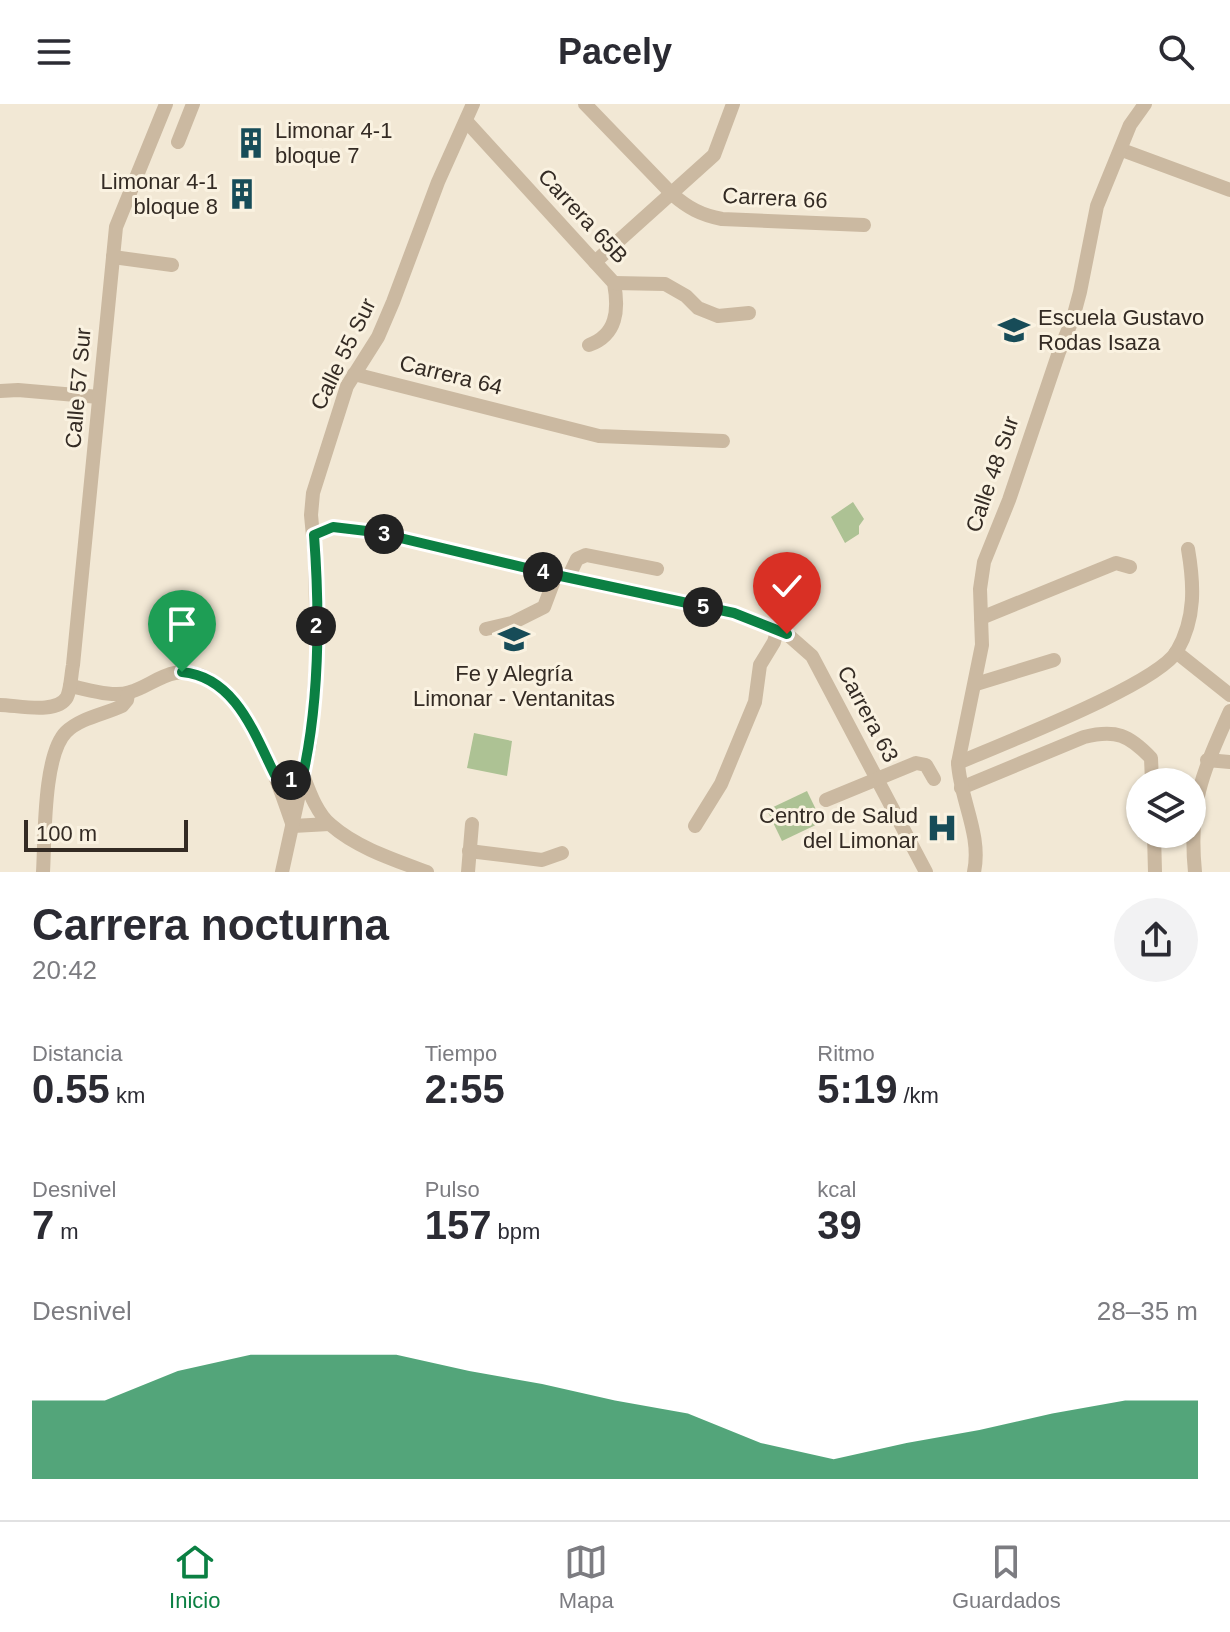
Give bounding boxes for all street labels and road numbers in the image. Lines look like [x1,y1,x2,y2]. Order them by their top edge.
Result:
street label: Carrera 65B [533,164,633,268]
street label: Carrera 66 [722,183,828,213]
street label: Calle 55 Sur [305,294,381,414]
street label: Calle 57 Sur [60,327,96,449]
street label: Carrera 64 [397,350,505,400]
street label: Calle 48 Sur [960,413,1024,535]
street label: Carrera 63 [832,662,904,766]

